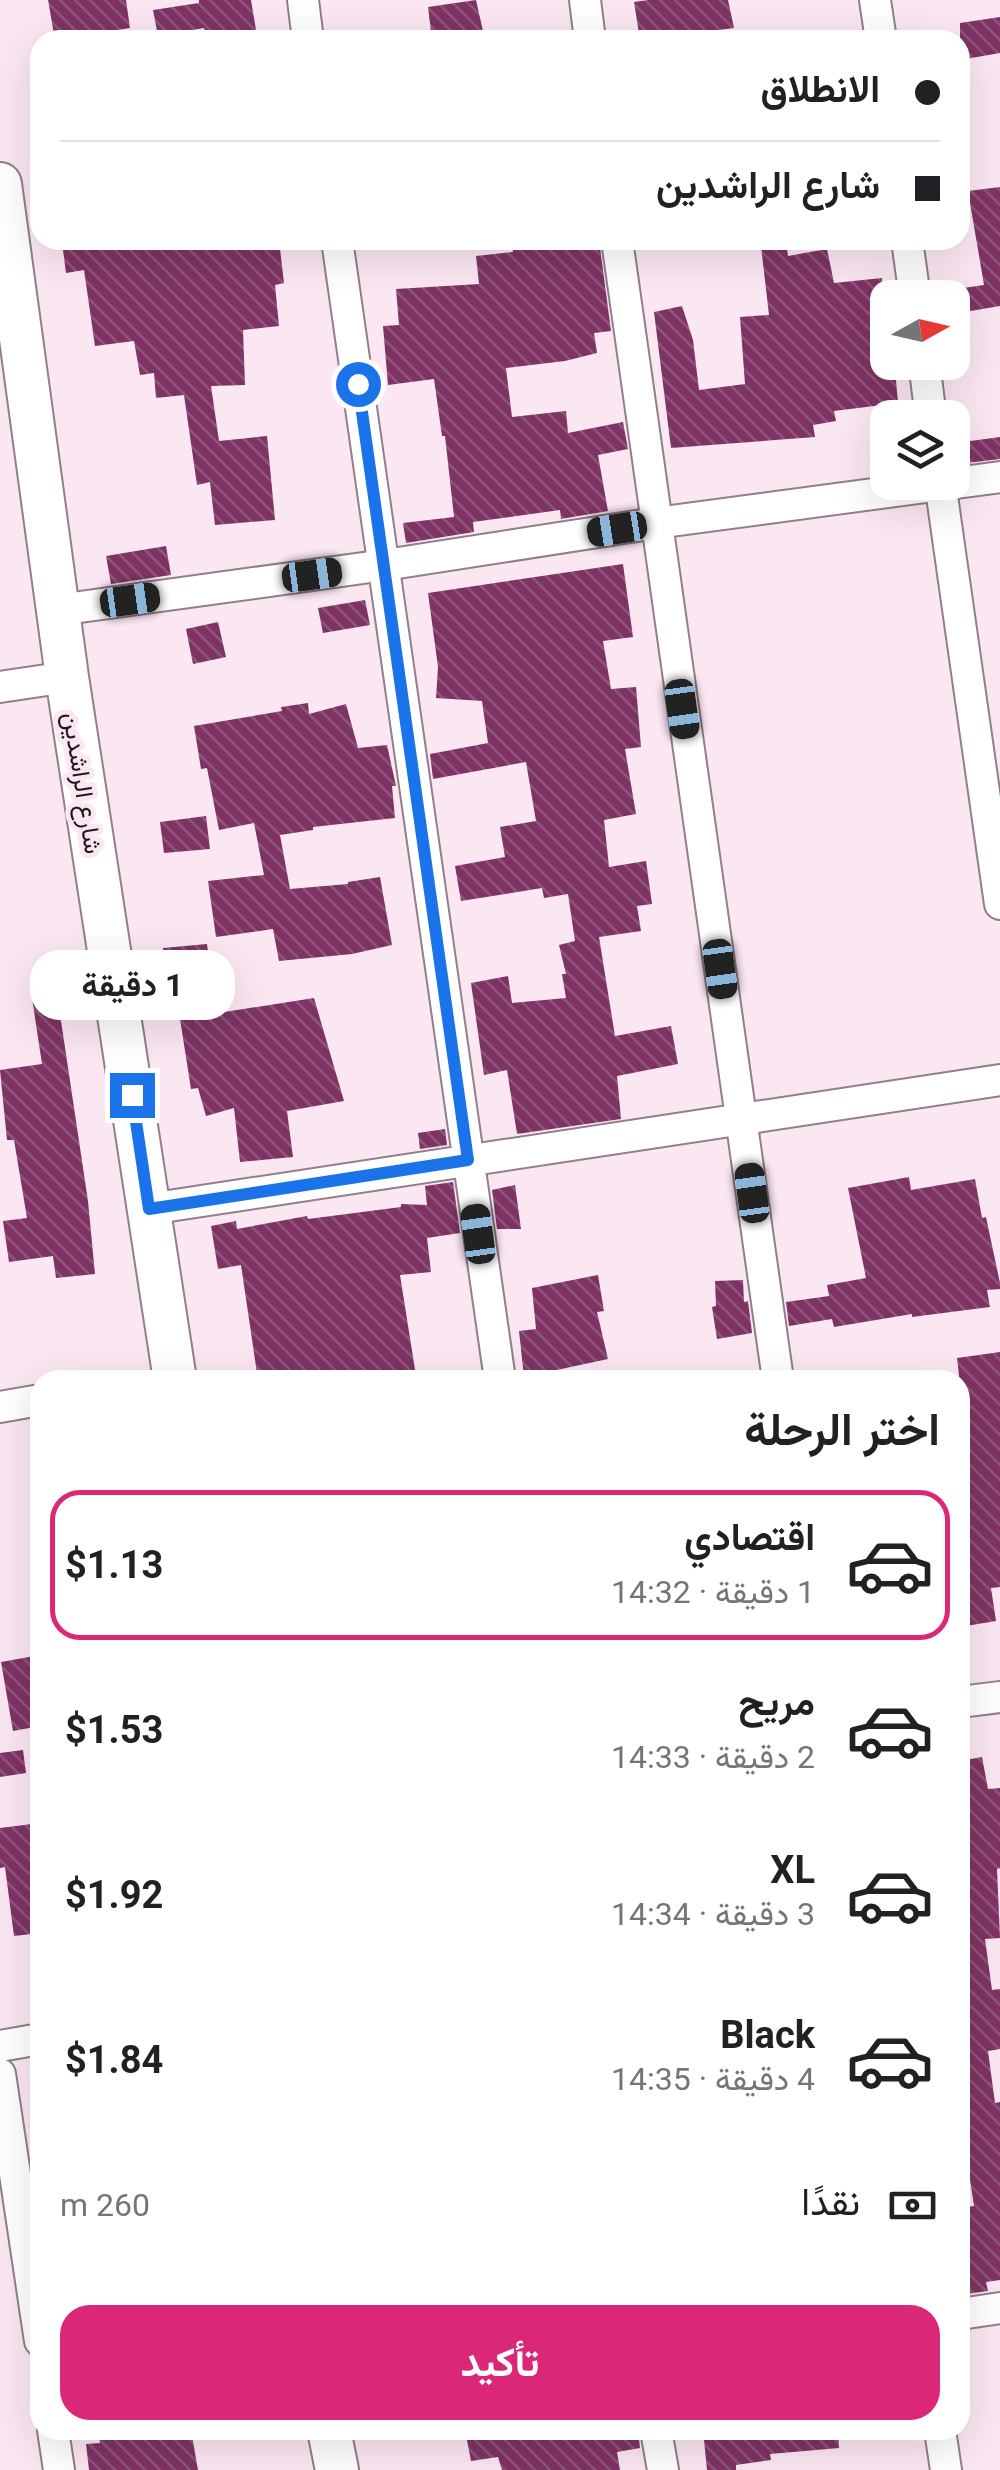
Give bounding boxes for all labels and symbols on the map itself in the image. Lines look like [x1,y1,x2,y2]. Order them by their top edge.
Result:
north arrow [870,280,970,380]
route start [336,362,381,407]
car [585,509,649,549]
car [280,556,344,594]
car [98,581,162,619]
car [663,677,701,741]
street label: شارع الراشدين [55,710,108,856]
car [701,937,739,1001]
callout: 1 دقيقة [29,950,234,1020]
route end [110,1073,155,1118]
car [733,1161,771,1225]
car [459,1202,497,1266]

